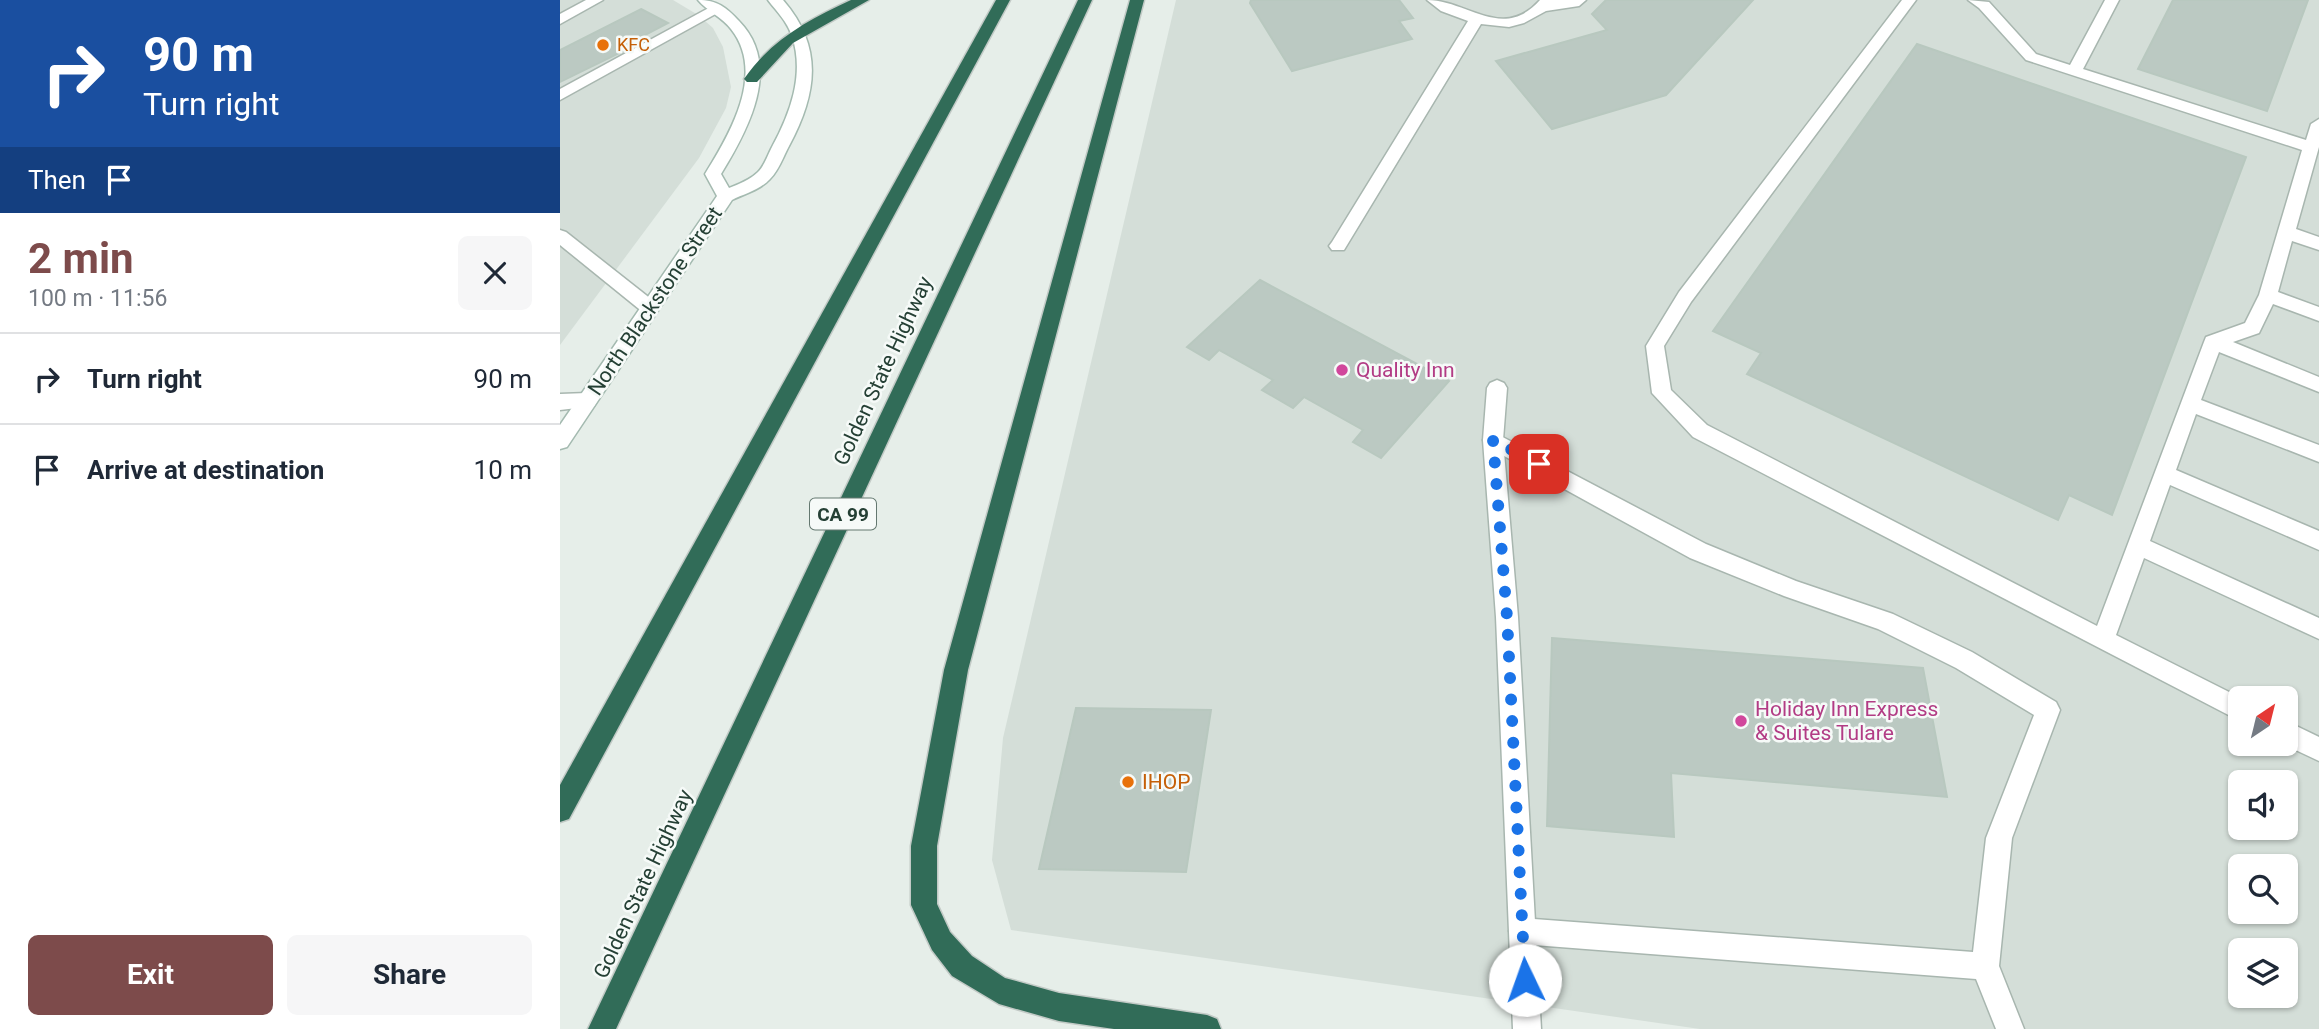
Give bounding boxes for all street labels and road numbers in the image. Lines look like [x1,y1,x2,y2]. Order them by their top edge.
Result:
street label: North Blackstone Street [583,202,727,400]
street label: Golden State Highway [829,273,937,469]
road number: CA 99 [810,499,876,530]
street label: Golden State Highway [589,786,697,982]

